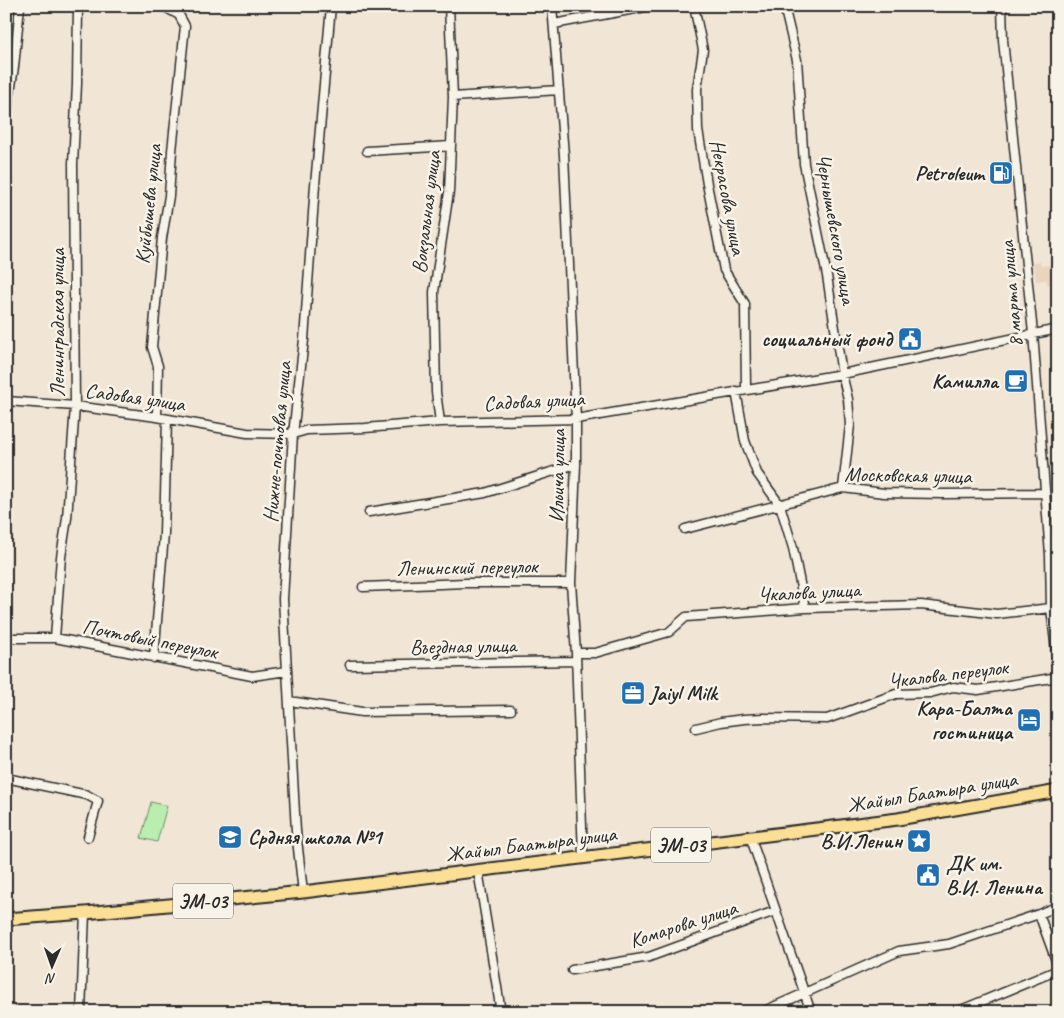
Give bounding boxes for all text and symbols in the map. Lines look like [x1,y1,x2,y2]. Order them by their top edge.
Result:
street label: Некрасова улица [704,137,752,259]
street label: Куйбышева улица [129,141,167,265]
street label: Вокзальная улица [406,147,447,275]
street label: Чернышевского улица [810,152,862,309]
place label: Petroleum [915,160,986,186]
fuel station icon: Petroleum [988,160,1014,186]
street label: 8 марта улица [993,238,1029,348]
street label: Ленинградская улица [44,247,70,397]
place label: социальный фонд [762,326,894,352]
public building icon: социальный фонд [897,326,923,352]
street label: Нижне-почтовая улица [257,359,297,524]
place label: Камилла [932,368,1000,394]
cafe icon: Камилла [1003,368,1029,394]
street label: Садовая улица [83,377,188,417]
street label: Садовая улица [483,385,587,417]
street label: Ильича улица [543,428,571,523]
street label: Московская улица [844,461,974,489]
street label: Ленинский переулок [396,553,540,581]
street label: Чкалова улица [757,576,863,608]
street label: Почтовый переулок [80,613,222,665]
street label: Въездная улица [410,632,519,661]
street label: Чкалова переулок [887,653,1012,694]
office icon: Jaiyl Milk [620,680,646,706]
place label: Jaiyl Milk [648,680,719,706]
place label: Кара-Балта гостиница [917,695,1014,745]
hotel icon: Кара-Балта гостиница [1016,707,1042,733]
street label: Жайыл Баатыра улица [845,765,1021,818]
street label: Жайыл Баатыра улица [444,820,620,867]
school or university icon: Срдняя школа №1 [217,824,243,850]
place label: Срдняя школа №1 [248,824,384,850]
road number: ЭМ-03 [651,828,711,862]
place label: В.И.Ленин [820,828,904,854]
place icon: В.И.Ленин [906,828,932,854]
place label: ДК им. В.И. Ленина [946,850,1044,900]
public building icon: ДК им. В.И. Ленина [915,862,941,888]
road number: ЭМ-03 [173,884,233,918]
street label: Комарова улица [626,894,742,954]
north arrow [28,940,78,990]
text: N [45,970,56,987]

